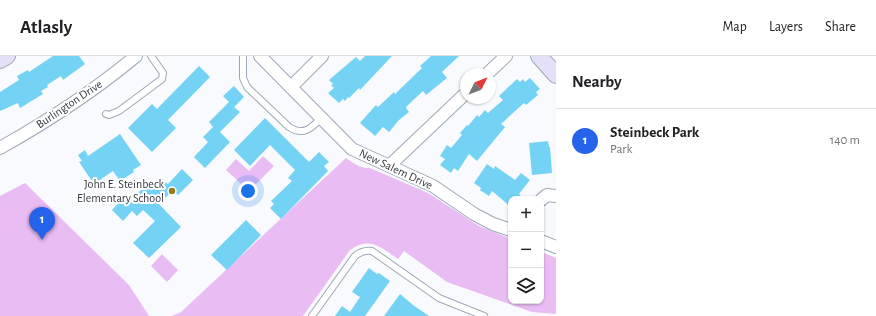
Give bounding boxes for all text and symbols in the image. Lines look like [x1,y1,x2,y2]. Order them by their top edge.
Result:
text: Atlasly [20,18,72,37]
text: Map [722,20,747,34]
text: Layers [769,20,803,34]
text: Share [825,20,856,34]
north arrow [460,68,496,104]
text: Nearby [572,73,622,90]
street label: Burlington Drive [34,78,104,130]
text: Steinbeck Park [610,125,699,140]
text: 1 [583,134,587,147]
text: 140 m [830,134,860,147]
text: Park [610,143,632,156]
street label: New Salem Drive [357,147,435,191]
place label: John E. Steinbeck Elementary School [77,178,165,205]
your location [238,181,258,201]
marker: John E. Steinbeck Elementary School [167,186,177,196]
map controls [508,196,544,304]
button: + [508,196,544,232]
pin: 1 [29,207,55,240]
button: − [508,232,544,268]
button: layers [508,268,544,304]

